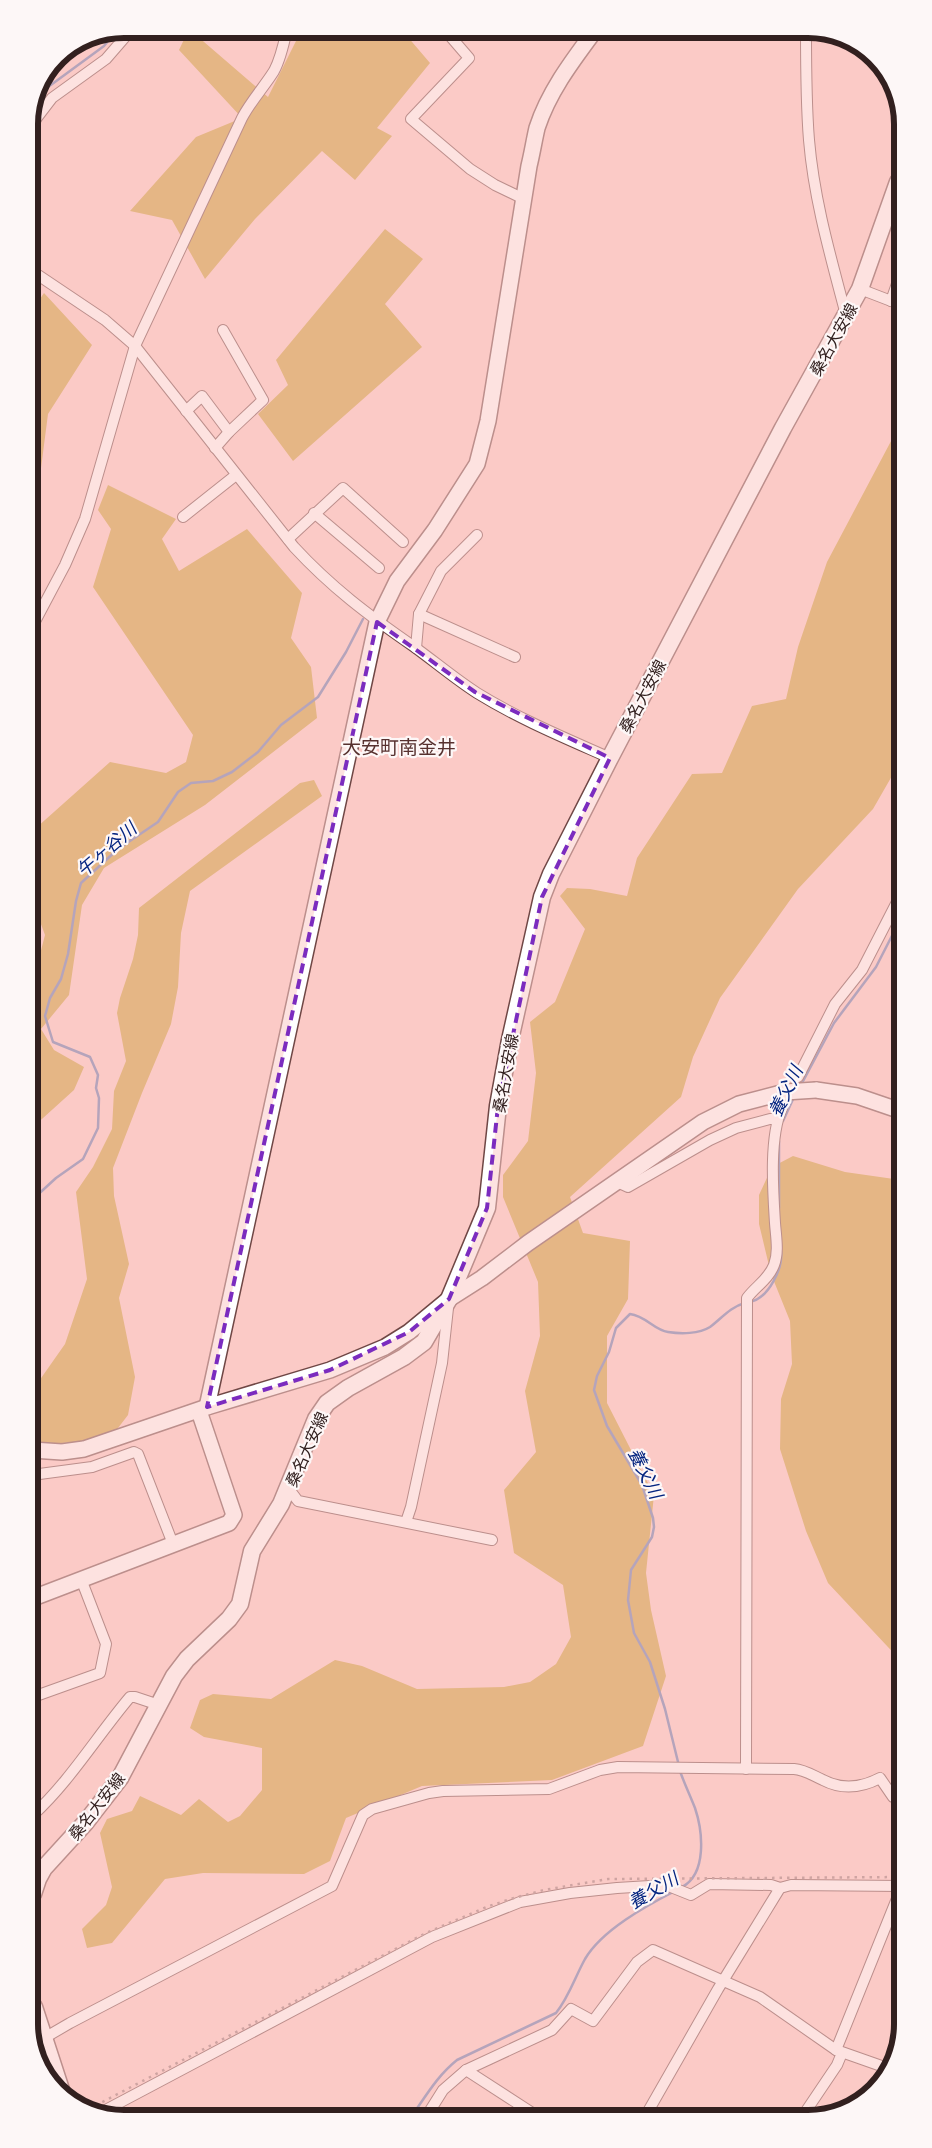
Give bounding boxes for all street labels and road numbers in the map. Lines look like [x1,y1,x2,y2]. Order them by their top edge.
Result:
street label: 桑名大安線 [805,299,861,379]
street label: 桑名大安線 [615,656,669,736]
street label: 桑名大安線 [489,1032,521,1114]
street label: 桑名大安線 [281,1409,331,1489]
street label: 桑名大安線 [64,1769,128,1843]

